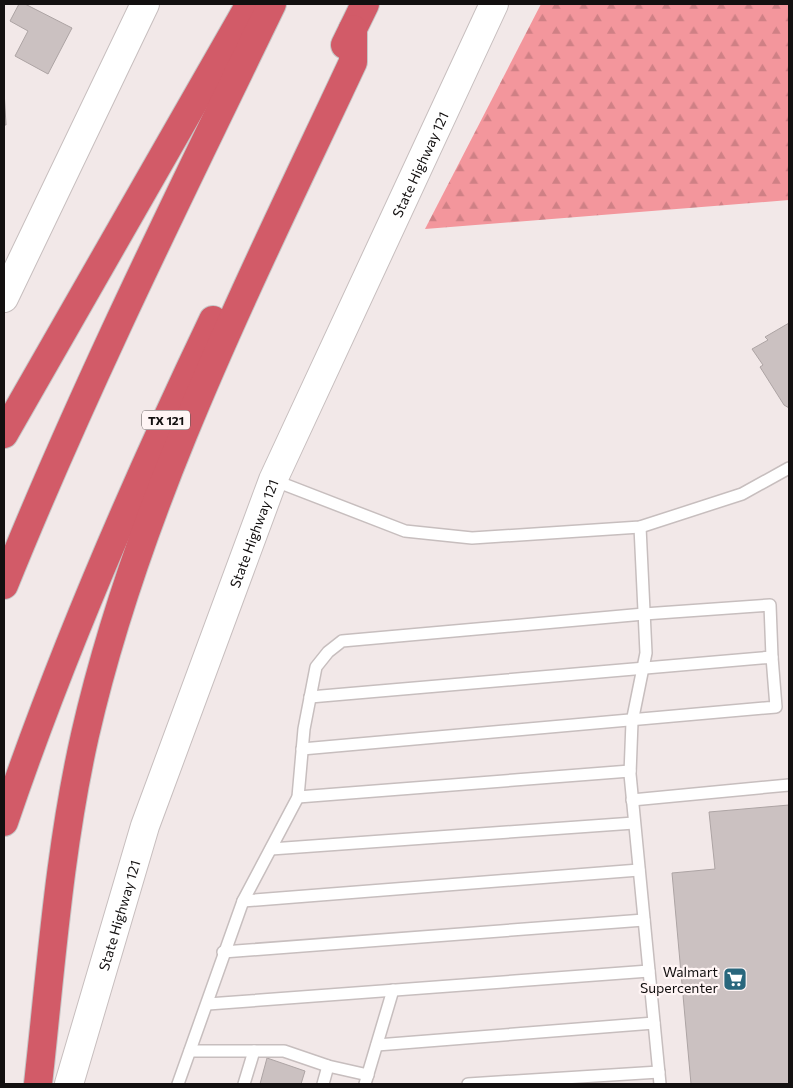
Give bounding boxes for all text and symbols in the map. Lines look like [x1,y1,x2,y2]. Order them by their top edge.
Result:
street label: State Highway 121 [388,109,451,220]
road number: TX 121 [142,410,190,430]
street label: State Highway 121 [225,477,281,590]
street label: State Highway 121 [94,858,143,972]
place label: Walmart Supercenter [640,963,718,996]
supermarket icon: Walmart Supercenter [722,966,748,992]

